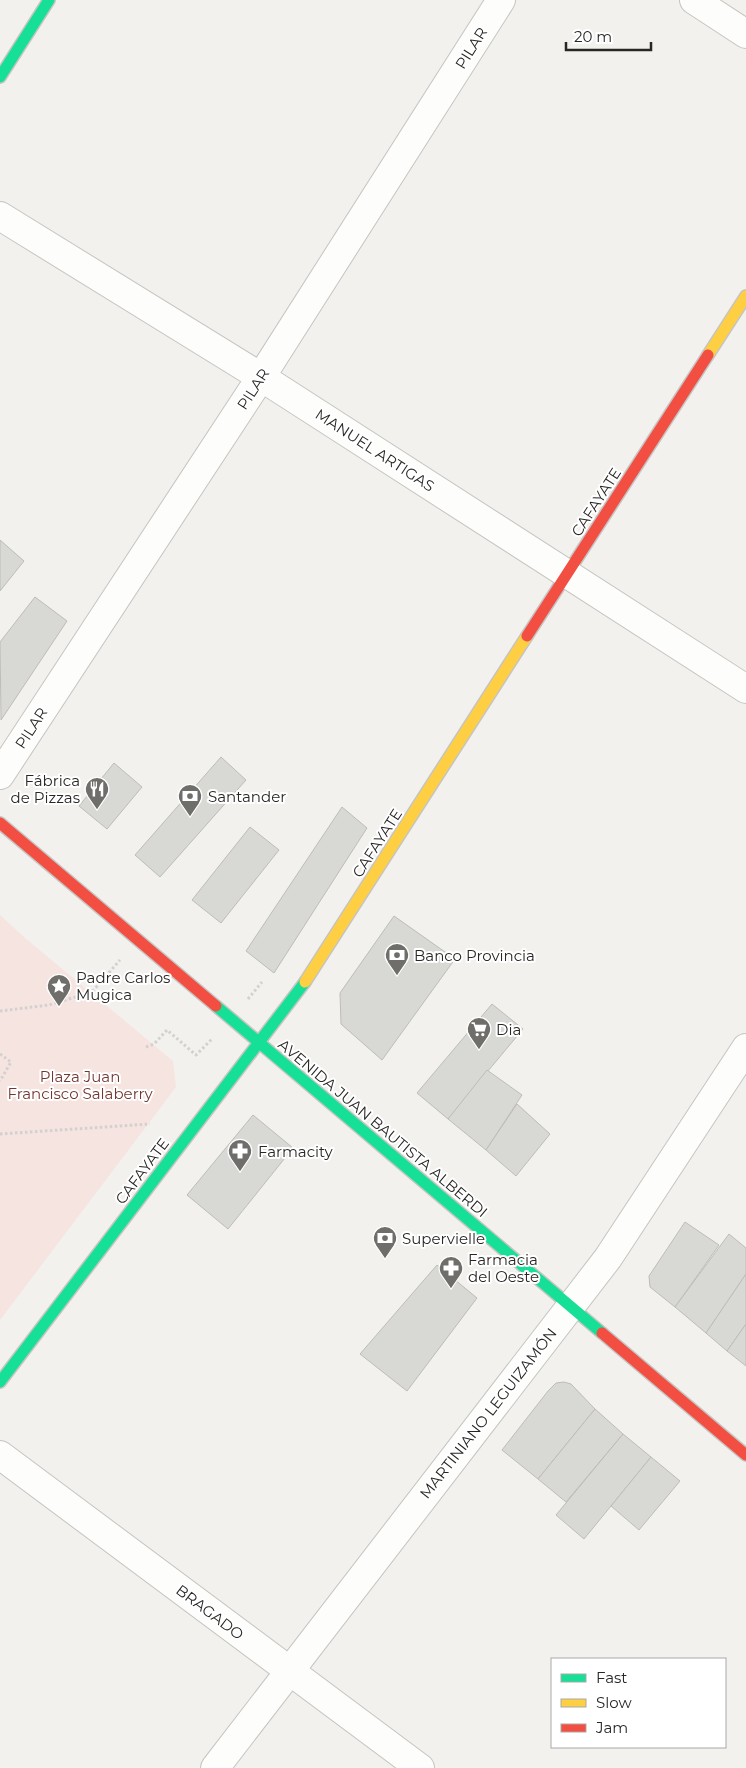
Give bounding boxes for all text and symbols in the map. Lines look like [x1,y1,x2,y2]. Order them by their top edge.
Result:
scale bar [566,20,651,52]
street label: PILAR [451,24,491,72]
text: 20 m [574,27,612,46]
street label: PILAR [233,365,273,413]
street label: MANUEL ARTIGAS [312,404,438,496]
street label: CAFAYATE [567,464,625,540]
street label: PILAR [11,704,51,752]
place label: Fábrica de Pizzas [11,771,80,807]
restaurant icon: Fábrica de Pizzas [84,776,110,810]
bank icon: Santander [177,783,203,817]
place label: Santander [208,787,286,806]
street label: CAFAYATE [348,805,406,881]
bank icon: Banco Provincia [384,942,410,976]
place label: Banco Provincia [414,946,535,965]
place label: Padre Carlos Mugica [76,968,170,1004]
place icon: Padre Carlos Mugica [46,973,72,1007]
supermarket icon: Dia [466,1016,492,1050]
place label: Dia [496,1020,521,1039]
street label: AVENIDA JUAN BAUTISTA ALBERDI [275,1035,491,1221]
park label: Plaza Juan Francisco Salaberry [7,1067,153,1103]
street label: CAFAYATE [111,1134,173,1208]
pharmacy icon: Farmacity [227,1138,253,1172]
place label: Farmacity [258,1142,333,1161]
bank icon: Supervielle [372,1225,398,1259]
place label: Supervielle [402,1229,485,1248]
place label: Farmacia del Oeste [468,1250,539,1286]
pharmacy icon: Farmacia del Oeste [438,1255,464,1289]
street label: MARTINIANO LEGUIZAMÓN [415,1324,561,1502]
street label: BRAGADO [172,1580,248,1644]
legend [551,1658,726,1748]
text: Fast [596,1668,627,1687]
text: Slow [596,1693,632,1712]
text: Jam [595,1718,628,1737]

